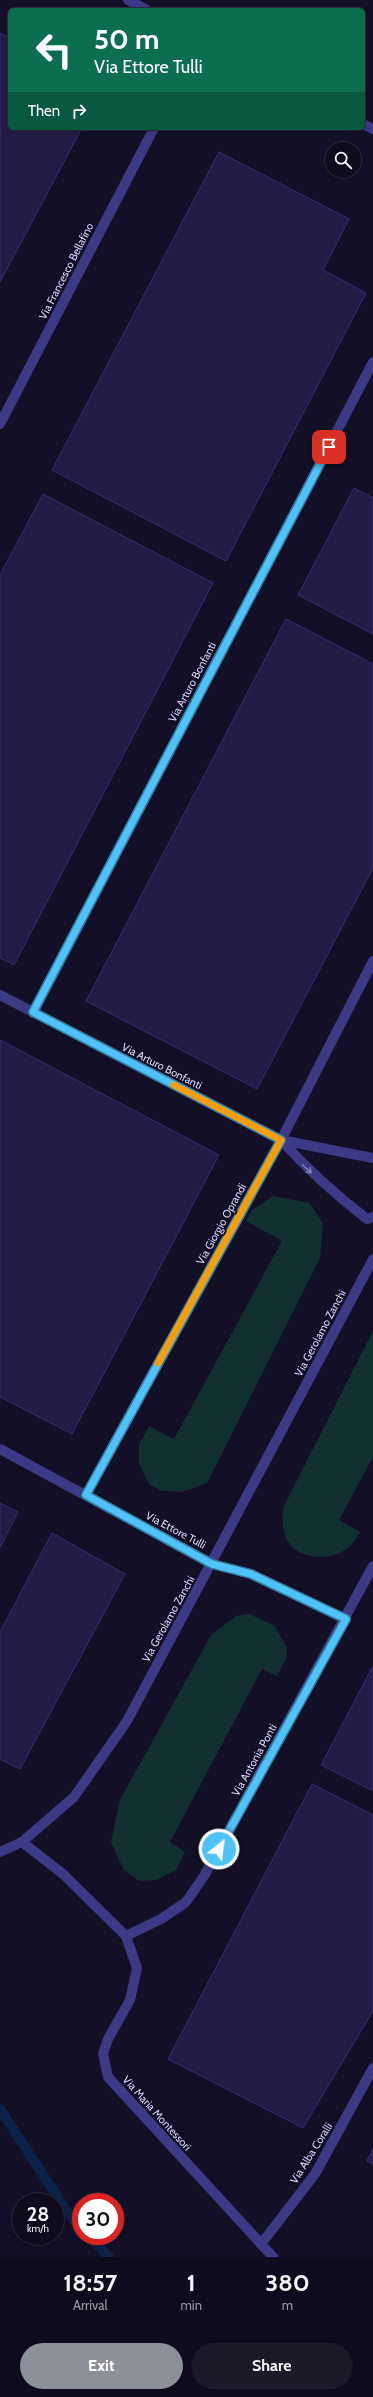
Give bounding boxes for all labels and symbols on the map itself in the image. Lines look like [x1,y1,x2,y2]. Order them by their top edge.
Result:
street label: Via Francesco Bellafino [36,220,96,322]
pin [312,430,346,464]
street label: Via Arturo Bonfanti [165,640,219,724]
street label: Via Arturo Bonfanti [119,1040,205,1092]
one-way arrow [302,1164,312,1173]
street label: Via Giorgio Oprandi [193,1181,249,1267]
street label: Via Gerolamo Zanchi [291,1287,349,1379]
street label: Via Ettore Tulli [143,1508,209,1552]
street label: Via Gerolamo Zanchi [139,1573,197,1665]
street label: Via Antonia Ponti [228,1721,280,1799]
position arrow [198,1828,240,1870]
street label: Via Maria Montessori [120,2073,194,2153]
street label: Via Alba Coralli [287,2120,335,2186]
speed limit sign: 30 [72,2193,124,2245]

